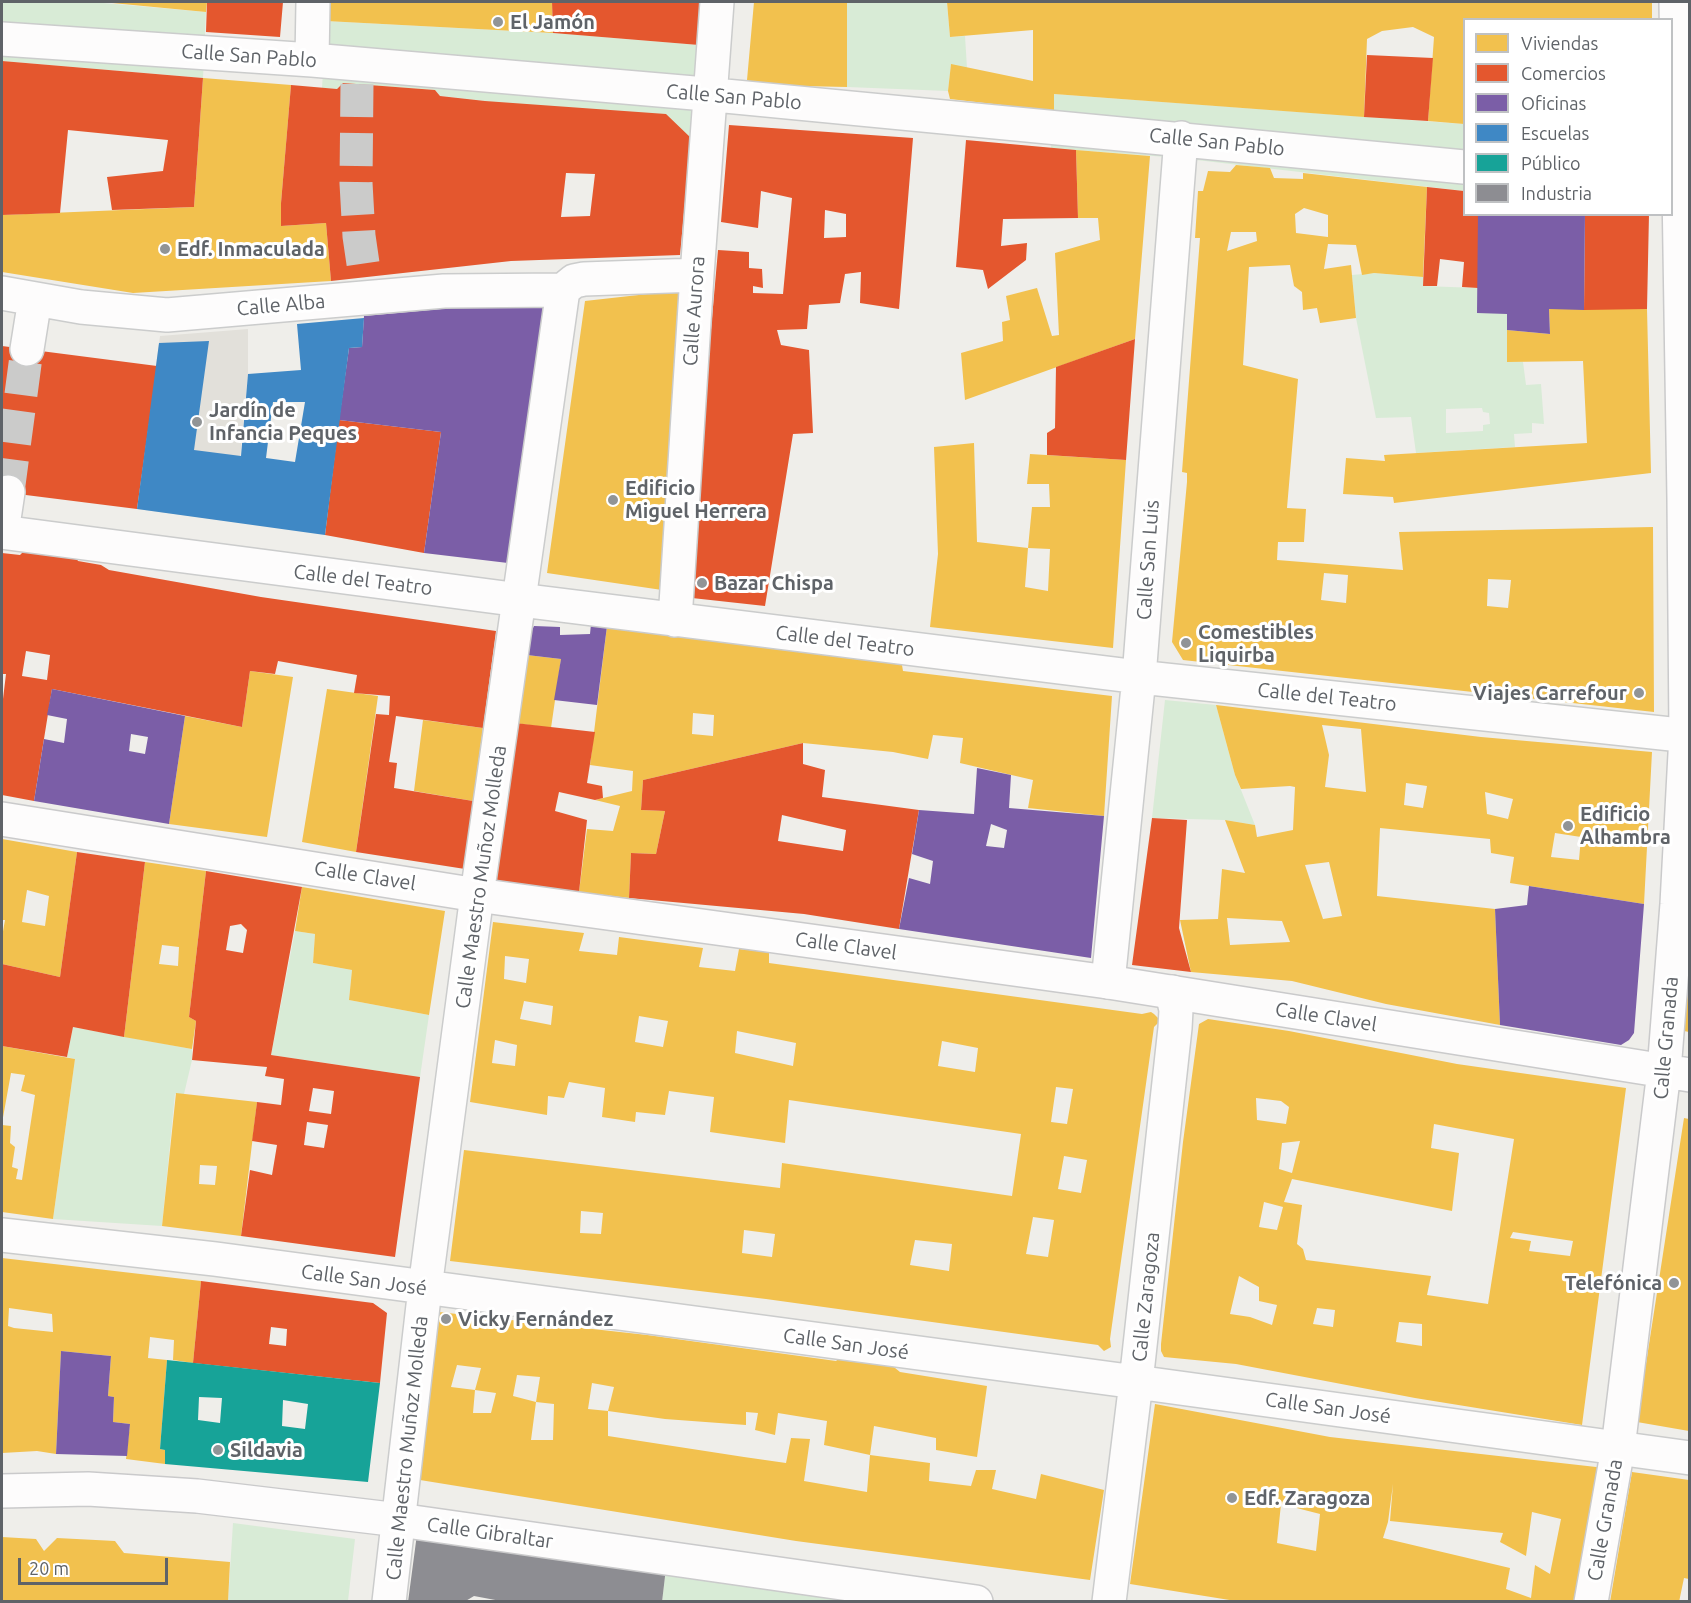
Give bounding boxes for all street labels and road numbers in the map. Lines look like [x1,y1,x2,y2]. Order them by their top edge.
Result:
street label: Calle San Pablo [180,39,318,73]
street label: Calle San Pablo [665,79,803,115]
street label: Calle San Pablo [1148,123,1286,161]
street label: Calle Aurora [678,255,710,367]
street label: Calle Alba [236,289,326,321]
street label: Calle San Luis [1132,499,1164,621]
street label: Calle del Teatro [292,560,434,600]
street label: Calle del Teatro [774,621,916,661]
street label: Calle del Teatro [1256,678,1398,716]
street label: Calle Maestro Muñoz Molleda [451,744,511,1010]
street label: Calle Clavel [313,856,417,896]
street label: Calle Clavel [794,927,898,965]
street label: Calle Granada [1649,975,1683,1101]
street label: Calle Clavel [1274,997,1378,1037]
street label: Calle Zaragoza [1127,1231,1165,1363]
street label: Calle San José [300,1259,428,1301]
street label: Calle Maestro Muñoz Molleda [381,1315,433,1581]
street label: Calle San José [782,1323,910,1365]
street label: Calle San José [1264,1387,1392,1429]
street label: Calle Granada [1582,1457,1628,1583]
street label: Calle Gibraltar [425,1512,555,1554]

